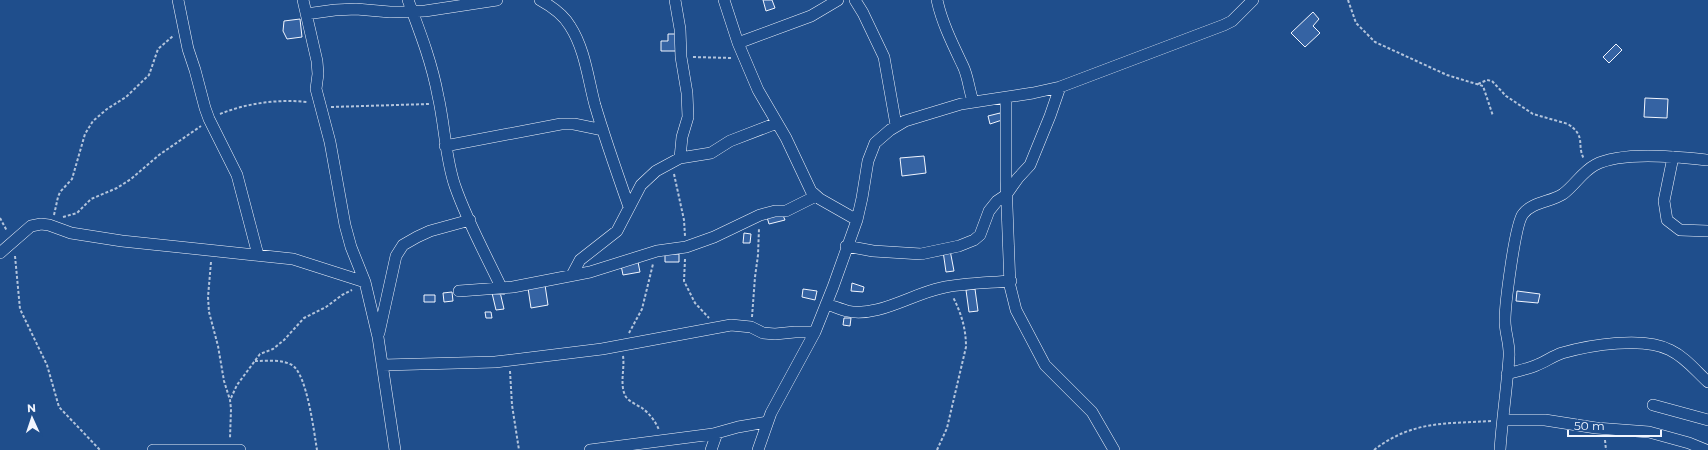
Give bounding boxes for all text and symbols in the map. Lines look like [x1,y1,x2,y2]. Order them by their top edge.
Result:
north arrow [12,398,52,438]
text: N [27,401,36,415]
scale bar [1568,412,1661,438]
text: 50 m [1574,418,1605,433]

